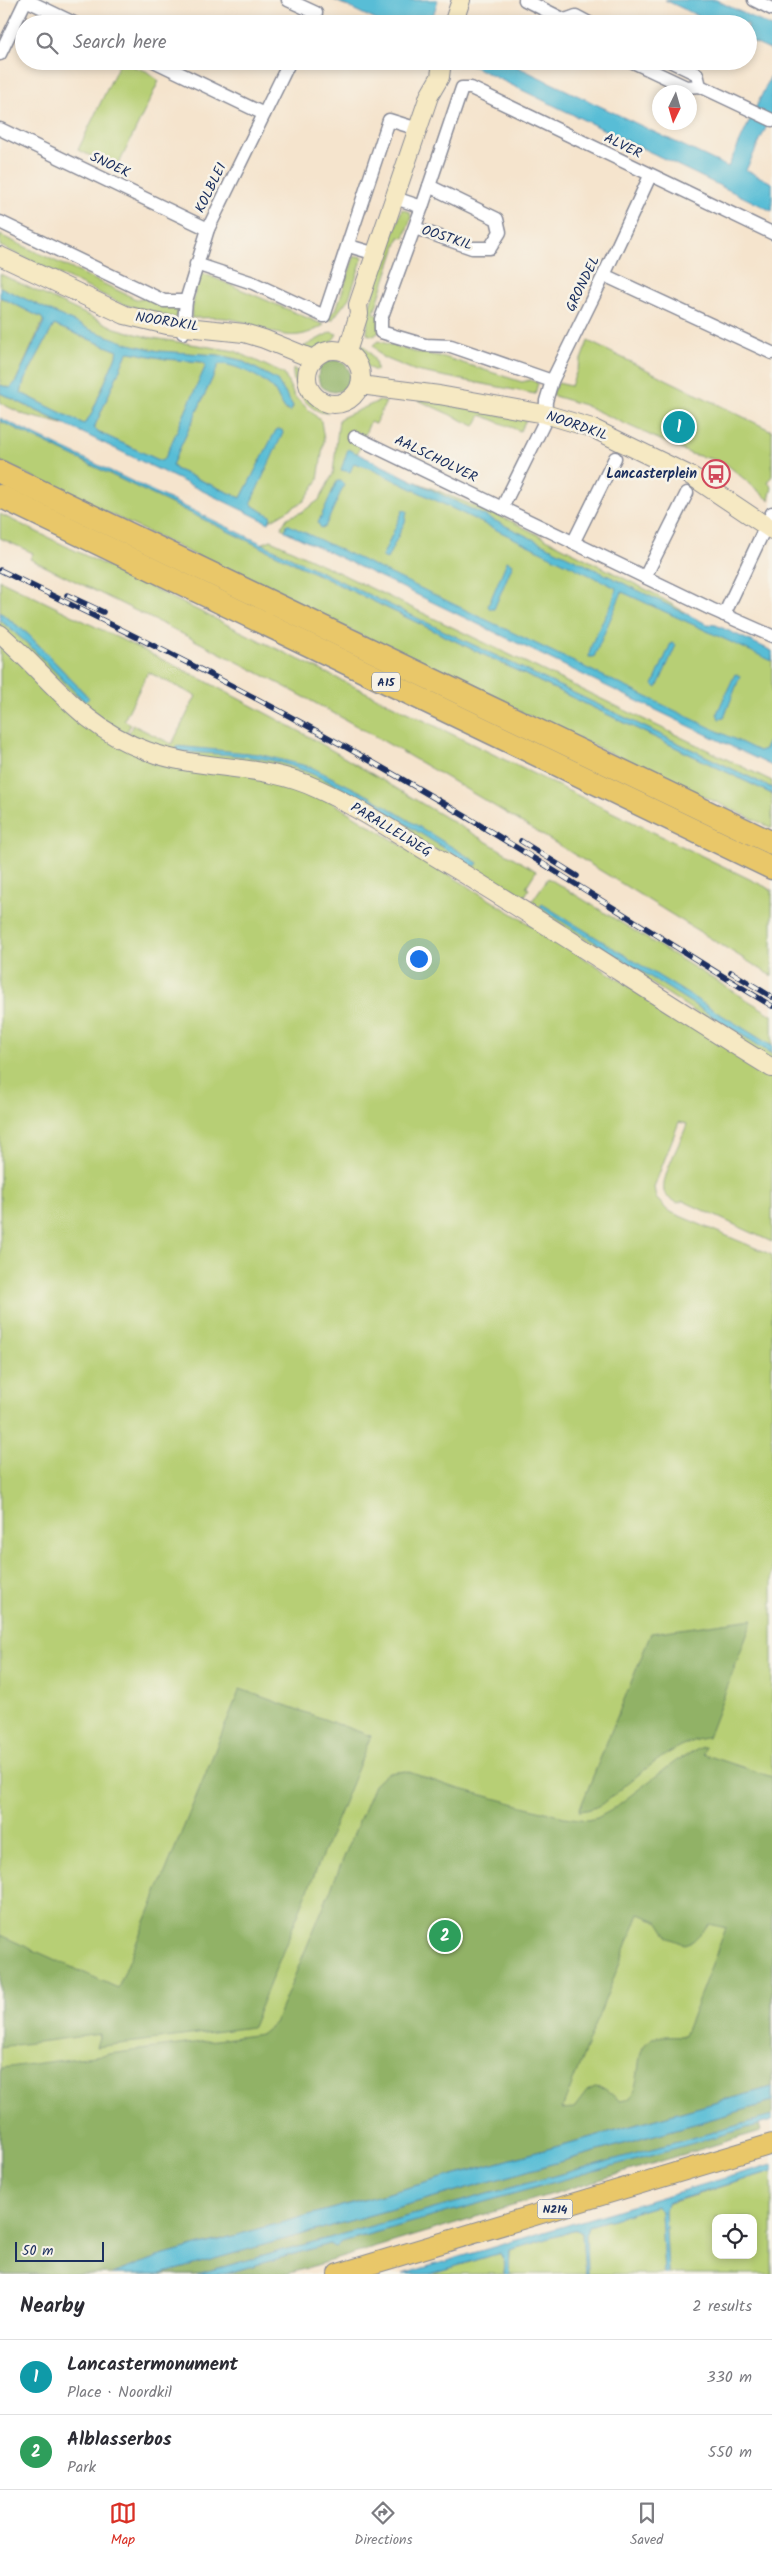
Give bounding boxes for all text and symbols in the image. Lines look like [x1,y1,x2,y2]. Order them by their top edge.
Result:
search box [15,15,757,70]
text: Search here [73,28,167,58]
icon: search [33,29,61,57]
north arrow [652,85,697,130]
street label: ALVER [600,127,646,165]
street label: SNOEK [86,146,134,184]
street label: KOLBLEI [189,159,233,217]
street label: OOSTKIL [419,219,475,257]
street label: GRONDEL [560,252,606,316]
street label: NOORDKIL [134,306,200,338]
street label: NOORDKIL [543,405,611,447]
pin: 1 [663,408,695,446]
street label: AALSCHOLVER [391,429,481,489]
bus stop icon: Lancasterplein [701,459,731,489]
place label: Lancasterplein [606,463,697,485]
road number: A15 [372,672,400,692]
street label: PARALLELWEG [346,797,436,863]
your location [406,946,432,972]
pin: 2 [429,1917,461,1955]
road number: N214 [538,2200,572,2218]
map controls [712,2214,757,2259]
button: locate [712,2214,757,2259]
scale bar [15,2239,104,2262]
text: 50 m [22,2240,53,2262]
text: Nearby [20,2290,85,2323]
text: 2 results [692,2294,752,2319]
text: Lancastermonument [67,2350,238,2380]
text: 1 [34,2365,38,2390]
text: 330 m [707,2365,752,2390]
text: Place · Noordkil [67,2380,172,2405]
text: Alblasserbos [67,2425,172,2455]
text: 2 [31,2440,41,2465]
text: 550 m [708,2440,752,2465]
text: Park [67,2455,96,2480]
tab: Map [109,2499,137,2551]
tab: Directions [354,2499,412,2551]
tab: Saved [630,2499,663,2551]

